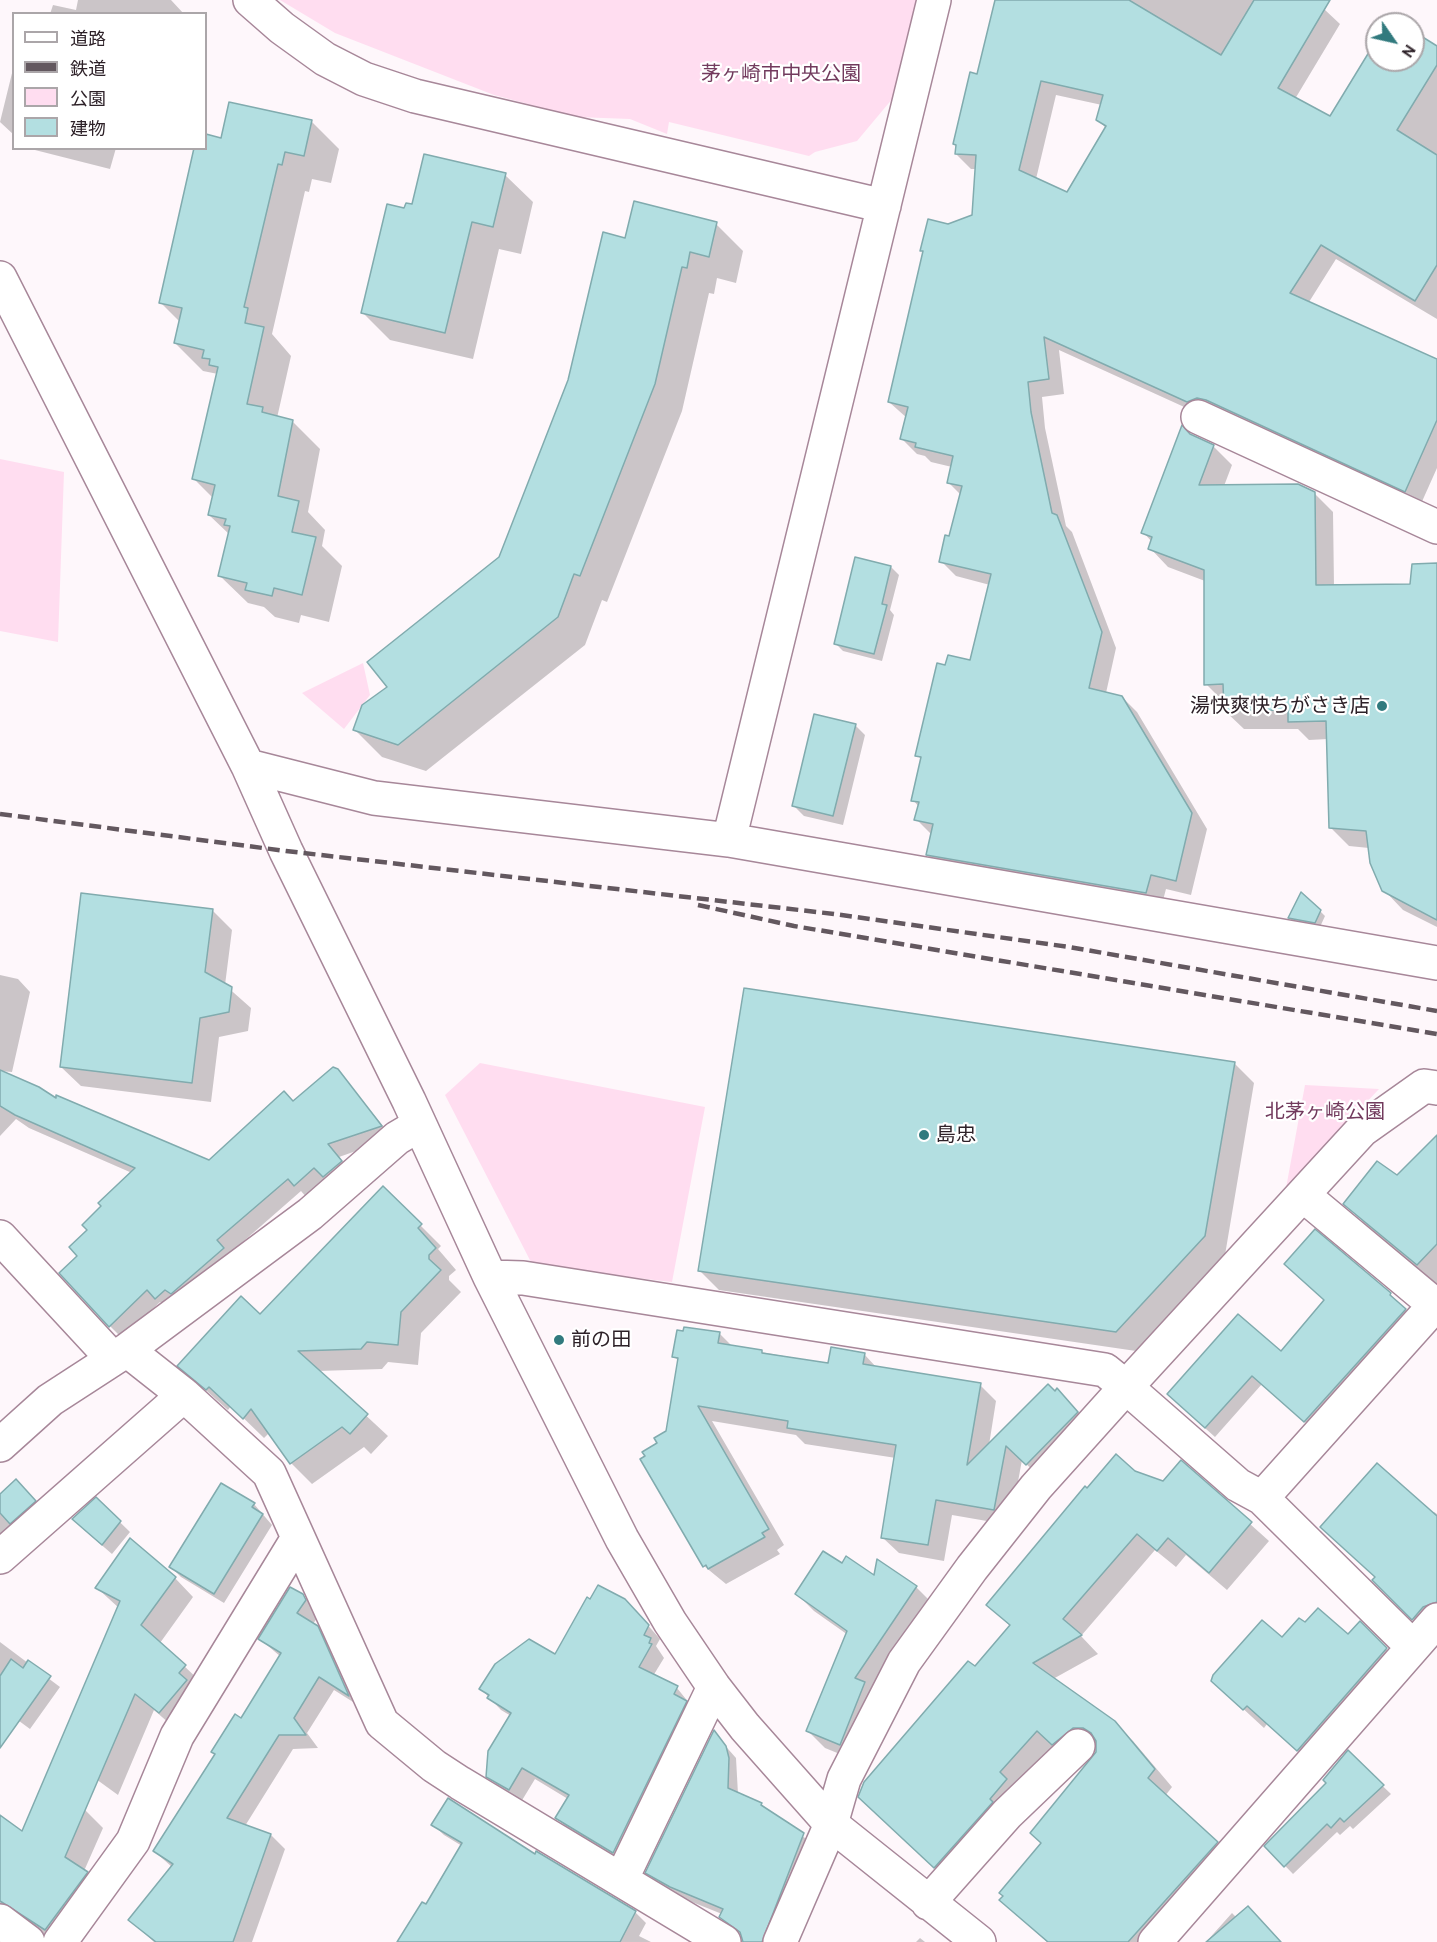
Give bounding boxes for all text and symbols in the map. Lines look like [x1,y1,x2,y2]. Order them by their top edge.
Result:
legend [12,12,207,150]
north arrow [1365,12,1425,72]
text: 道路 [70,28,106,50]
text: N [1398,41,1420,61]
text: 鉄道 [70,58,106,80]
park label: 茅ヶ崎市中央公園 [701,62,861,86]
text: 公園 [70,88,106,110]
text: 建物 [70,118,106,140]
place label: 湯快爽快ちがさき店 [1190,694,1370,718]
marker: 湯快爽快ちがさき店 [1375,699,1389,713]
park label: 北茅ヶ崎公園 [1265,1100,1385,1124]
place label: 島忠 [936,1123,976,1147]
marker: 島忠 [917,1128,931,1142]
place label: 前の田 [571,1328,631,1352]
marker: 前の田 [552,1333,566,1347]

